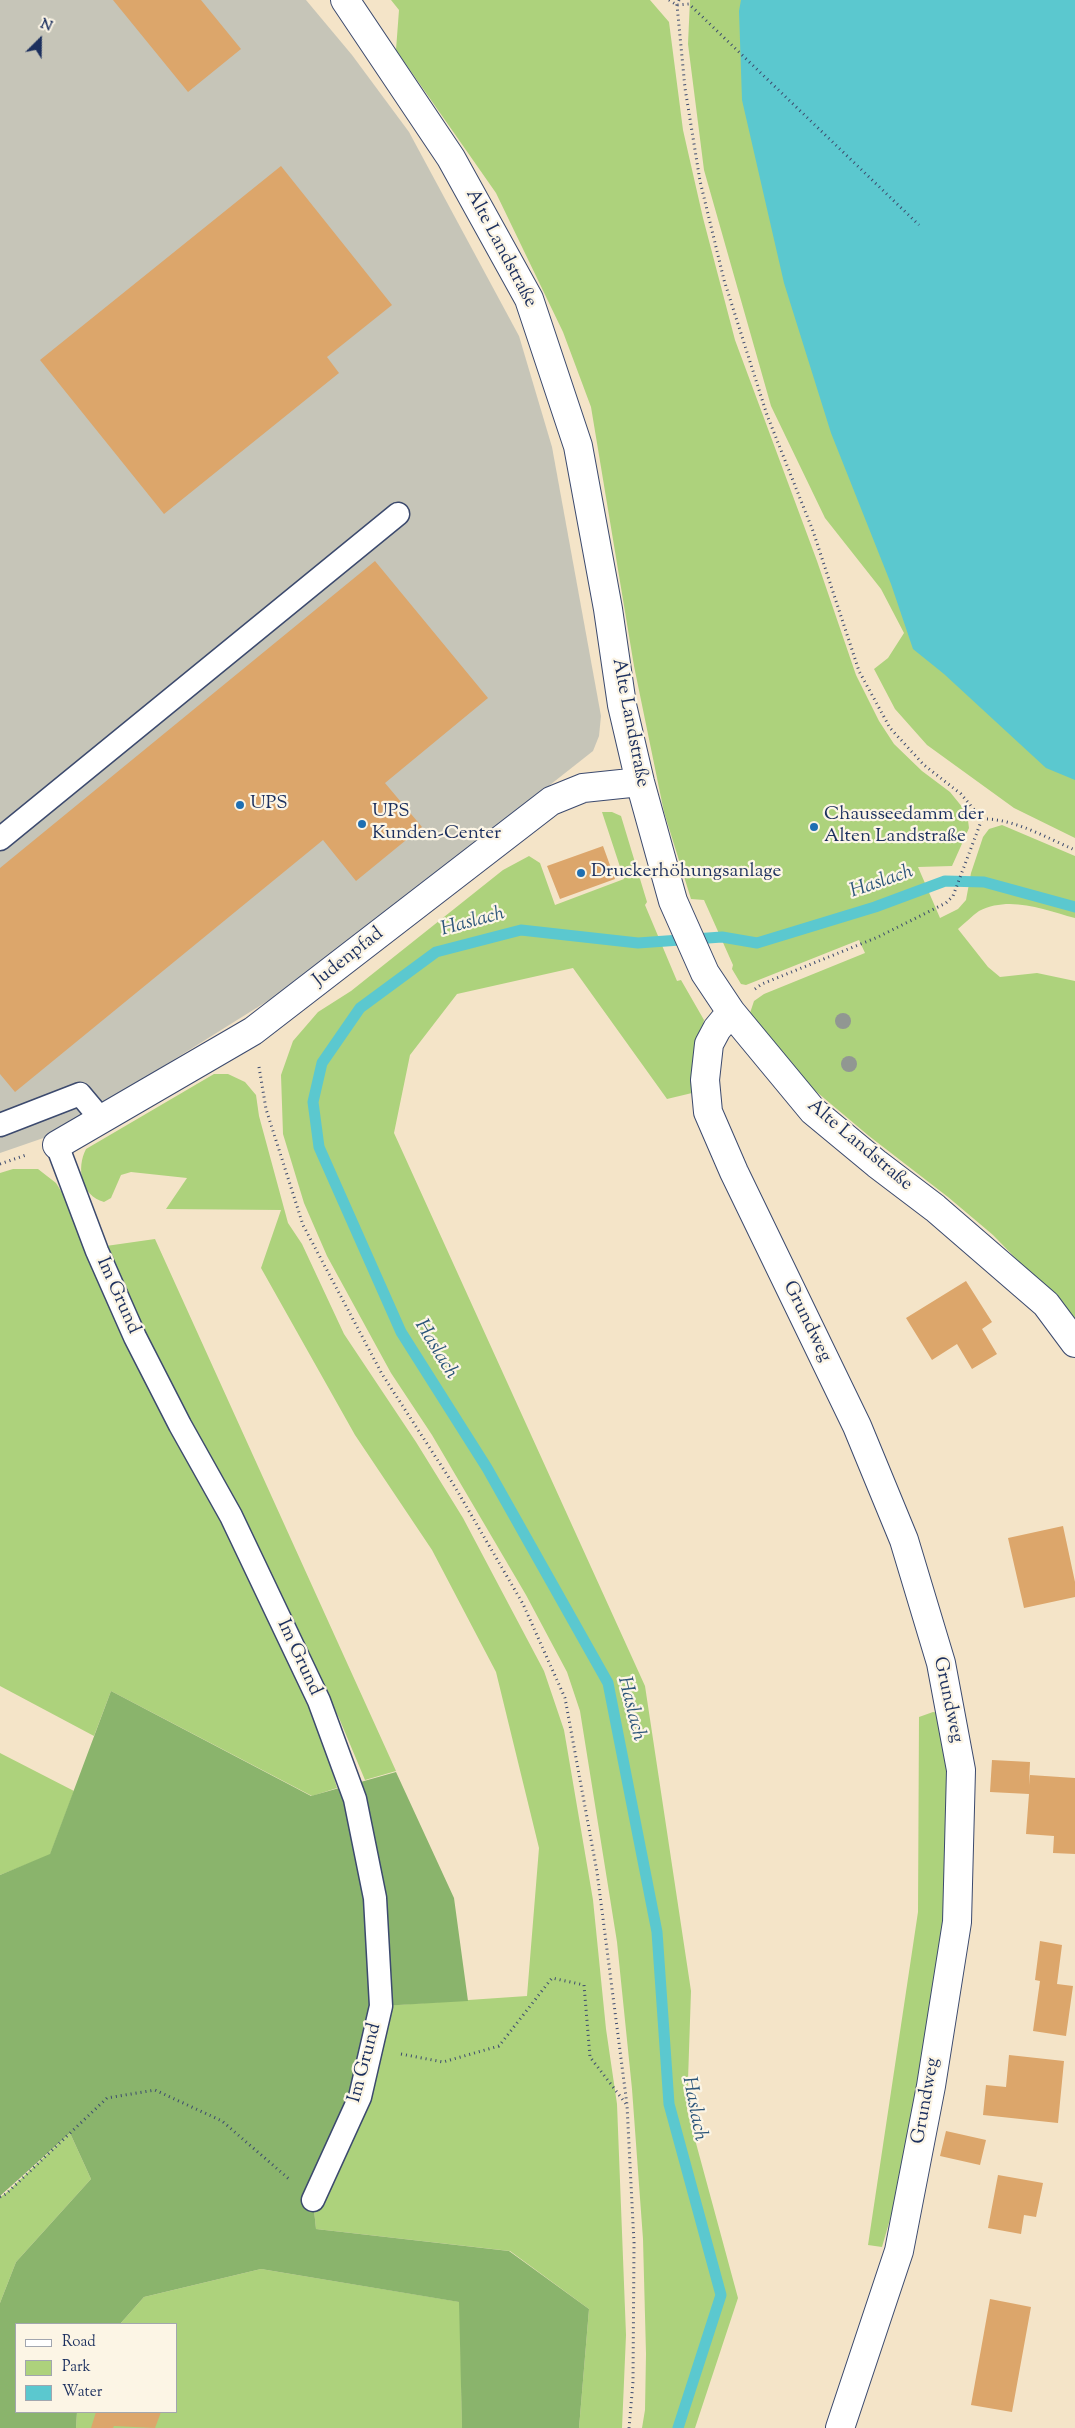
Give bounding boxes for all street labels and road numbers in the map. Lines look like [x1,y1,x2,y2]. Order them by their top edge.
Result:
street label: Alte Landstraße [459,186,541,312]
street label: Alte Landstraße [605,657,653,789]
street label: Judenpfad [309,923,389,993]
street label: Alte Landstraße [802,1095,916,1197]
street label: Im Grund [90,1254,144,1338]
street label: Grundweg [777,1278,835,1366]
street label: Im Grund [270,1616,326,1700]
street label: Grundweg [927,1655,967,1745]
street label: Im Grund [344,2021,388,2105]
street label: Grundweg [908,2056,946,2146]

